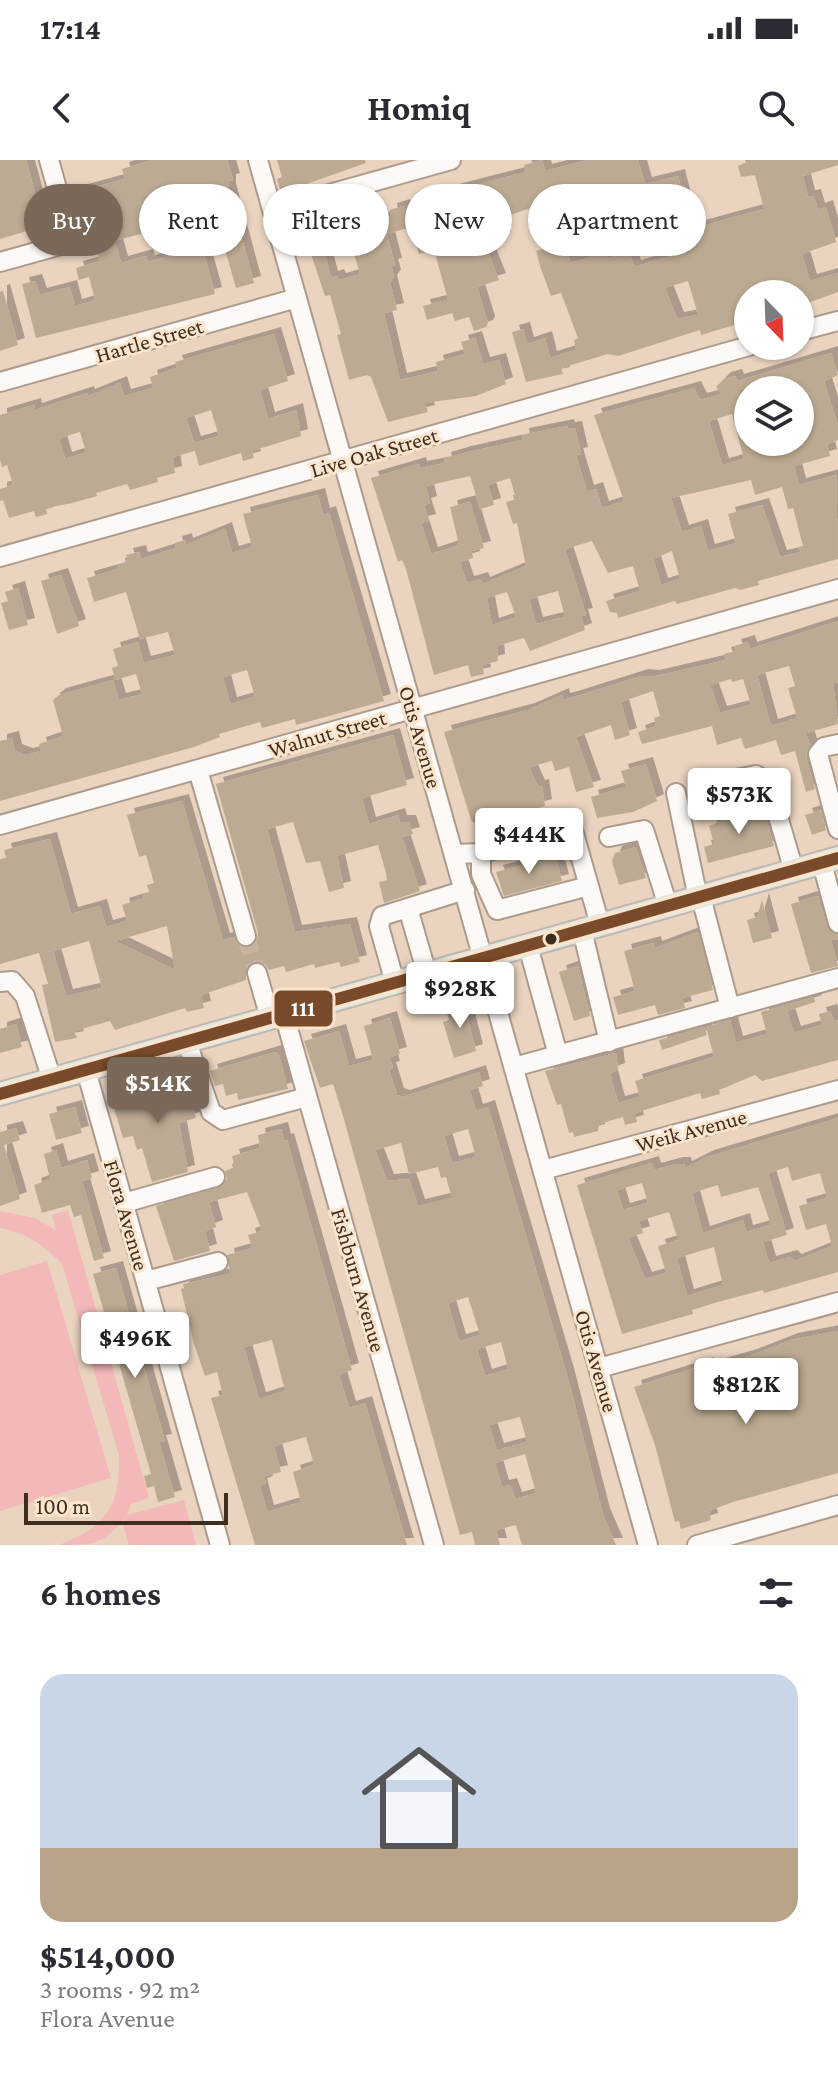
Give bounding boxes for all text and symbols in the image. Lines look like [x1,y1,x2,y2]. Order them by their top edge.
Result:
text: 17:14 [40,12,101,45]
icon: back [40,86,84,130]
icon: search [754,86,798,130]
text: Homiq [367,88,471,128]
chip: Buy [24,184,123,256]
chip: Rent [139,184,247,256]
chip: Filters [263,184,389,256]
chip: New [405,184,512,256]
chip: Apartment [528,184,706,256]
north arrow [734,280,814,360]
map controls [734,280,814,456]
street label: Hartle Street [92,313,207,368]
button: layers [734,376,814,456]
street label: Live Oak Street [307,422,442,483]
street label: Otis Avenue [394,683,447,791]
street label: Walnut Street [265,705,390,762]
pin: $573K [683,768,795,836]
text: $573K [706,779,772,808]
pin: $444K [473,808,585,876]
text: $444K [493,819,565,848]
unlabelled marker [543,931,559,947]
pin: $928K [404,962,516,1030]
text: $928K [424,973,496,1002]
line badge: 111 [273,989,334,1028]
text: 111 [291,996,315,1021]
pin: $514K [102,1057,214,1125]
text: $514K [125,1068,191,1097]
street label: Weik Avenue [633,1104,749,1157]
street label: Flora Avenue [99,1157,154,1273]
street label: Fishburn Avenue [326,1205,391,1355]
street label: Otis Avenue [570,1307,623,1415]
pin: $496K [79,1312,191,1380]
text: $496K [99,1323,171,1352]
pin: $812K [690,1358,802,1426]
text: $812K [712,1369,780,1398]
scale bar [24,1489,228,1525]
text: 100 m [36,1494,90,1519]
icon: filters [754,1571,798,1615]
text: 6 homes [40,1575,161,1612]
icon: home [347,1726,491,1870]
text: $514,000 [40,1938,176,1975]
text: 3 rooms · 92 m² [40,1975,200,2004]
text: Flora Avenue [40,2004,175,2033]

